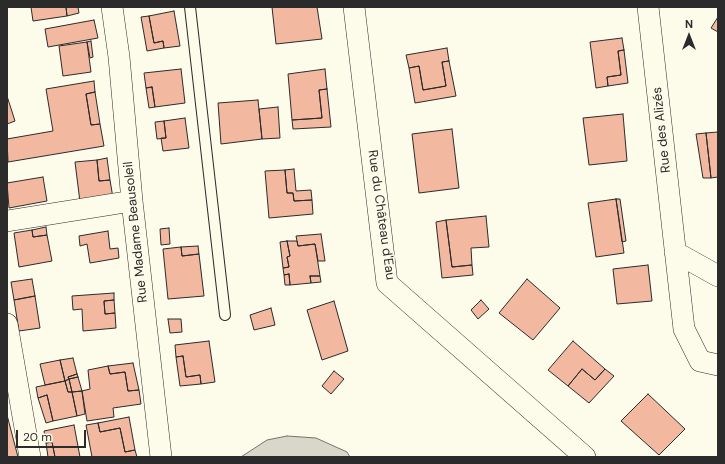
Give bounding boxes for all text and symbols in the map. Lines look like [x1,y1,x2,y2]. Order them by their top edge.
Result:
north arrow [669,16,709,56]
text: N [685,17,693,31]
street label: Rue des Alizés [650,86,674,174]
street label: Rue du Château d'Eau [364,149,398,281]
street label: Rue Madame Beausoleil [121,161,151,303]
scale bar [18,422,88,448]
text: 20 m [23,429,52,445]

